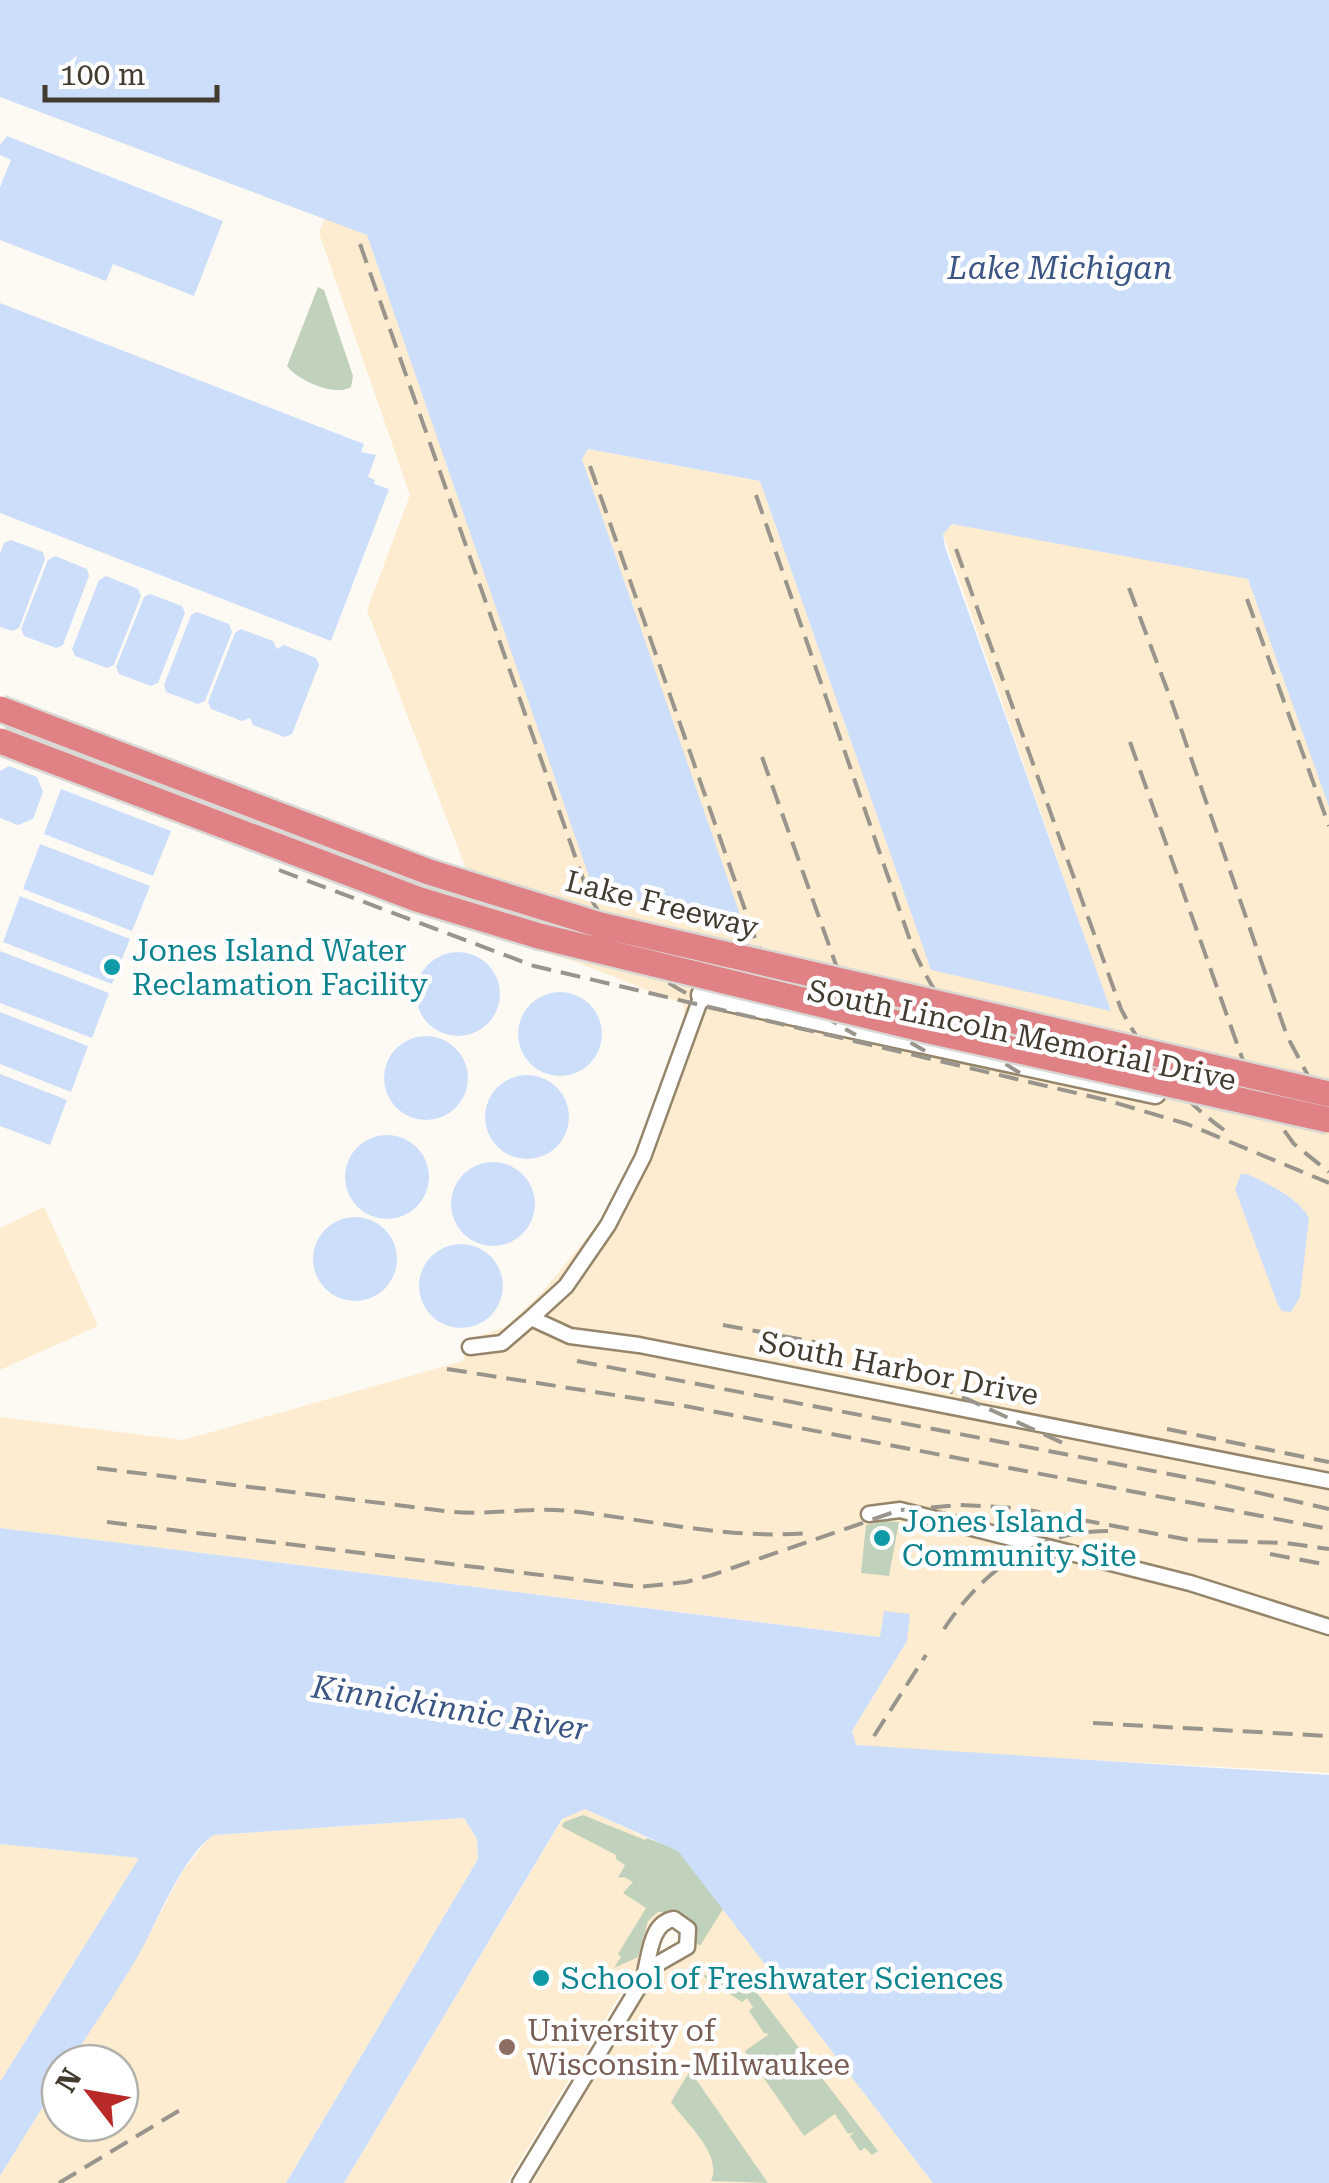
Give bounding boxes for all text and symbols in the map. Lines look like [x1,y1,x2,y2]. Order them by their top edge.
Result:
scale bar [45,40,218,102]
text: 100 m [60,57,145,92]
water label: Lake Michigan [947,249,1172,287]
street label: Lake Freeway [562,863,762,945]
place label: Jones Island Water Reclamation Facility [132,933,428,1002]
marker: Jones Island Water Reclamation Facility [101,956,123,978]
street label: South Lincoln Memorial Drive [805,972,1239,1098]
street label: South Harbor Drive [756,1324,1042,1412]
place label: Jones Island Community Site [902,1504,1137,1573]
marker: Jones Island Community Site [871,1527,893,1549]
water label: Kinnickinnic River [308,1667,591,1749]
place label: School of Freshwater Sciences [561,1961,1003,1996]
marker: School of Freshwater Sciences [530,1967,552,1989]
place label: University of Wisconsin-Milwaukee [527,2013,850,2082]
marker: University of Wisconsin-Milwaukee [496,2036,518,2058]
north arrow [40,2043,140,2143]
text: N [49,2063,89,2098]

